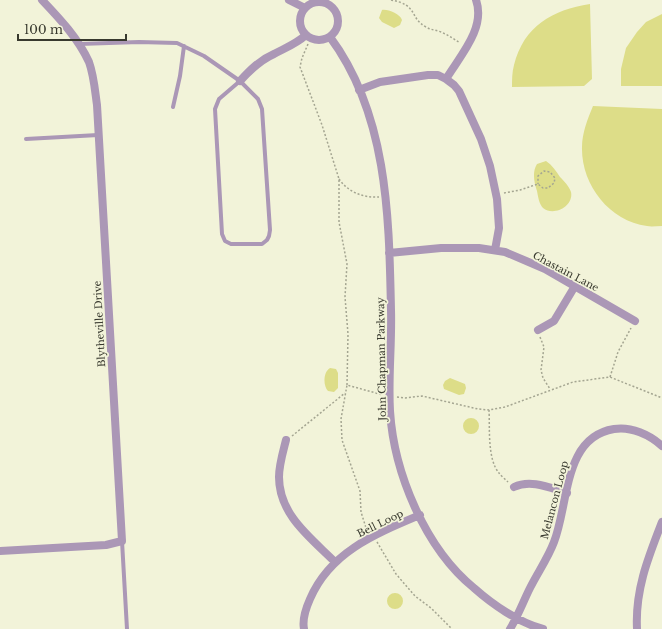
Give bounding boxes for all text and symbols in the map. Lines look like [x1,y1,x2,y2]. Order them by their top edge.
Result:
scale bar [18,16,126,42]
text: 100 m [24,22,63,37]
street label: Chastain Lane [531,249,601,294]
street label: Blytheville Drive [91,280,108,368]
street label: John Chapman Parkway [374,297,389,423]
street label: Melancon Loop [538,459,571,541]
street label: Bell Loop [355,507,406,540]

